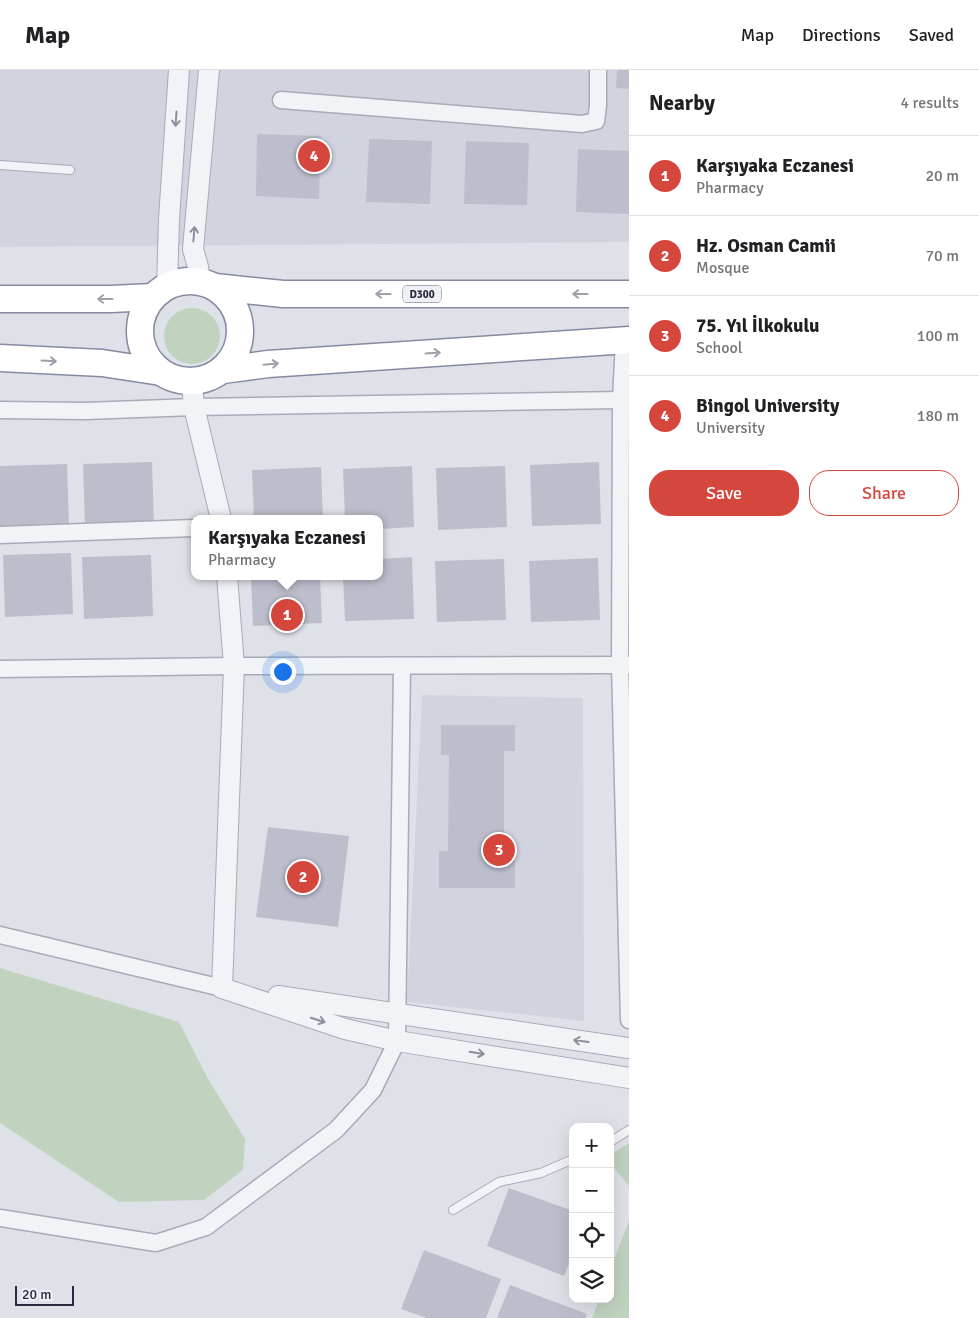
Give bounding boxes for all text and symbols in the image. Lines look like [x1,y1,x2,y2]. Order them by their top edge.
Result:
text: Map [25,20,70,50]
text: Map [741,24,774,46]
text: Directions [802,24,881,46]
text: Saved [909,24,954,46]
text: Nearby [649,90,715,116]
text: 4 results [900,93,959,113]
one-way arrow [171,110,180,126]
pin: 4 [298,137,330,175]
text: Karşıyaka Eczanesi [696,154,854,178]
text: 1 [661,166,669,186]
text: 20 m [925,166,959,186]
text: Pharmacy [696,178,764,198]
one-way arrow [190,226,199,242]
text: Hz. Osman Camii [696,234,836,258]
text: 2 [661,246,669,266]
text: 70 m [925,246,959,266]
text: Mosque [696,258,749,278]
road number: D300 [403,285,441,302]
one-way arrow [375,289,392,299]
one-way arrow [573,289,589,299]
one-way arrow [97,294,113,304]
text: 75. Yıl İlkokulu [696,314,820,338]
text: 3 [661,326,669,346]
text: 100 m [917,326,959,346]
text: School [696,338,742,358]
one-way arrow [425,348,441,357]
one-way arrow [40,356,56,365]
one-way arrow [263,359,279,369]
text: Bingol University [696,394,839,418]
text: 4 [661,406,669,426]
text: 180 m [917,406,959,426]
text: University [696,418,765,438]
button: Save [649,470,799,516]
button: Share [809,470,959,516]
popup [191,515,383,580]
text: Karşıyaka Eczanesi [208,526,366,550]
text: Pharmacy [208,550,276,570]
pin: 1 [271,596,303,634]
your location [270,659,296,685]
pin: 3 [483,831,515,869]
pin: 2 [287,858,319,896]
one-way arrow [310,1015,326,1025]
one-way arrow [573,1036,589,1046]
one-way arrow [468,1049,484,1059]
map controls [569,1123,614,1303]
button: + [569,1123,614,1168]
button: − [569,1168,614,1213]
button: locate [569,1213,614,1258]
button: layers [569,1258,614,1303]
scale bar [15,1283,74,1306]
text: 20 m [22,1286,51,1303]

